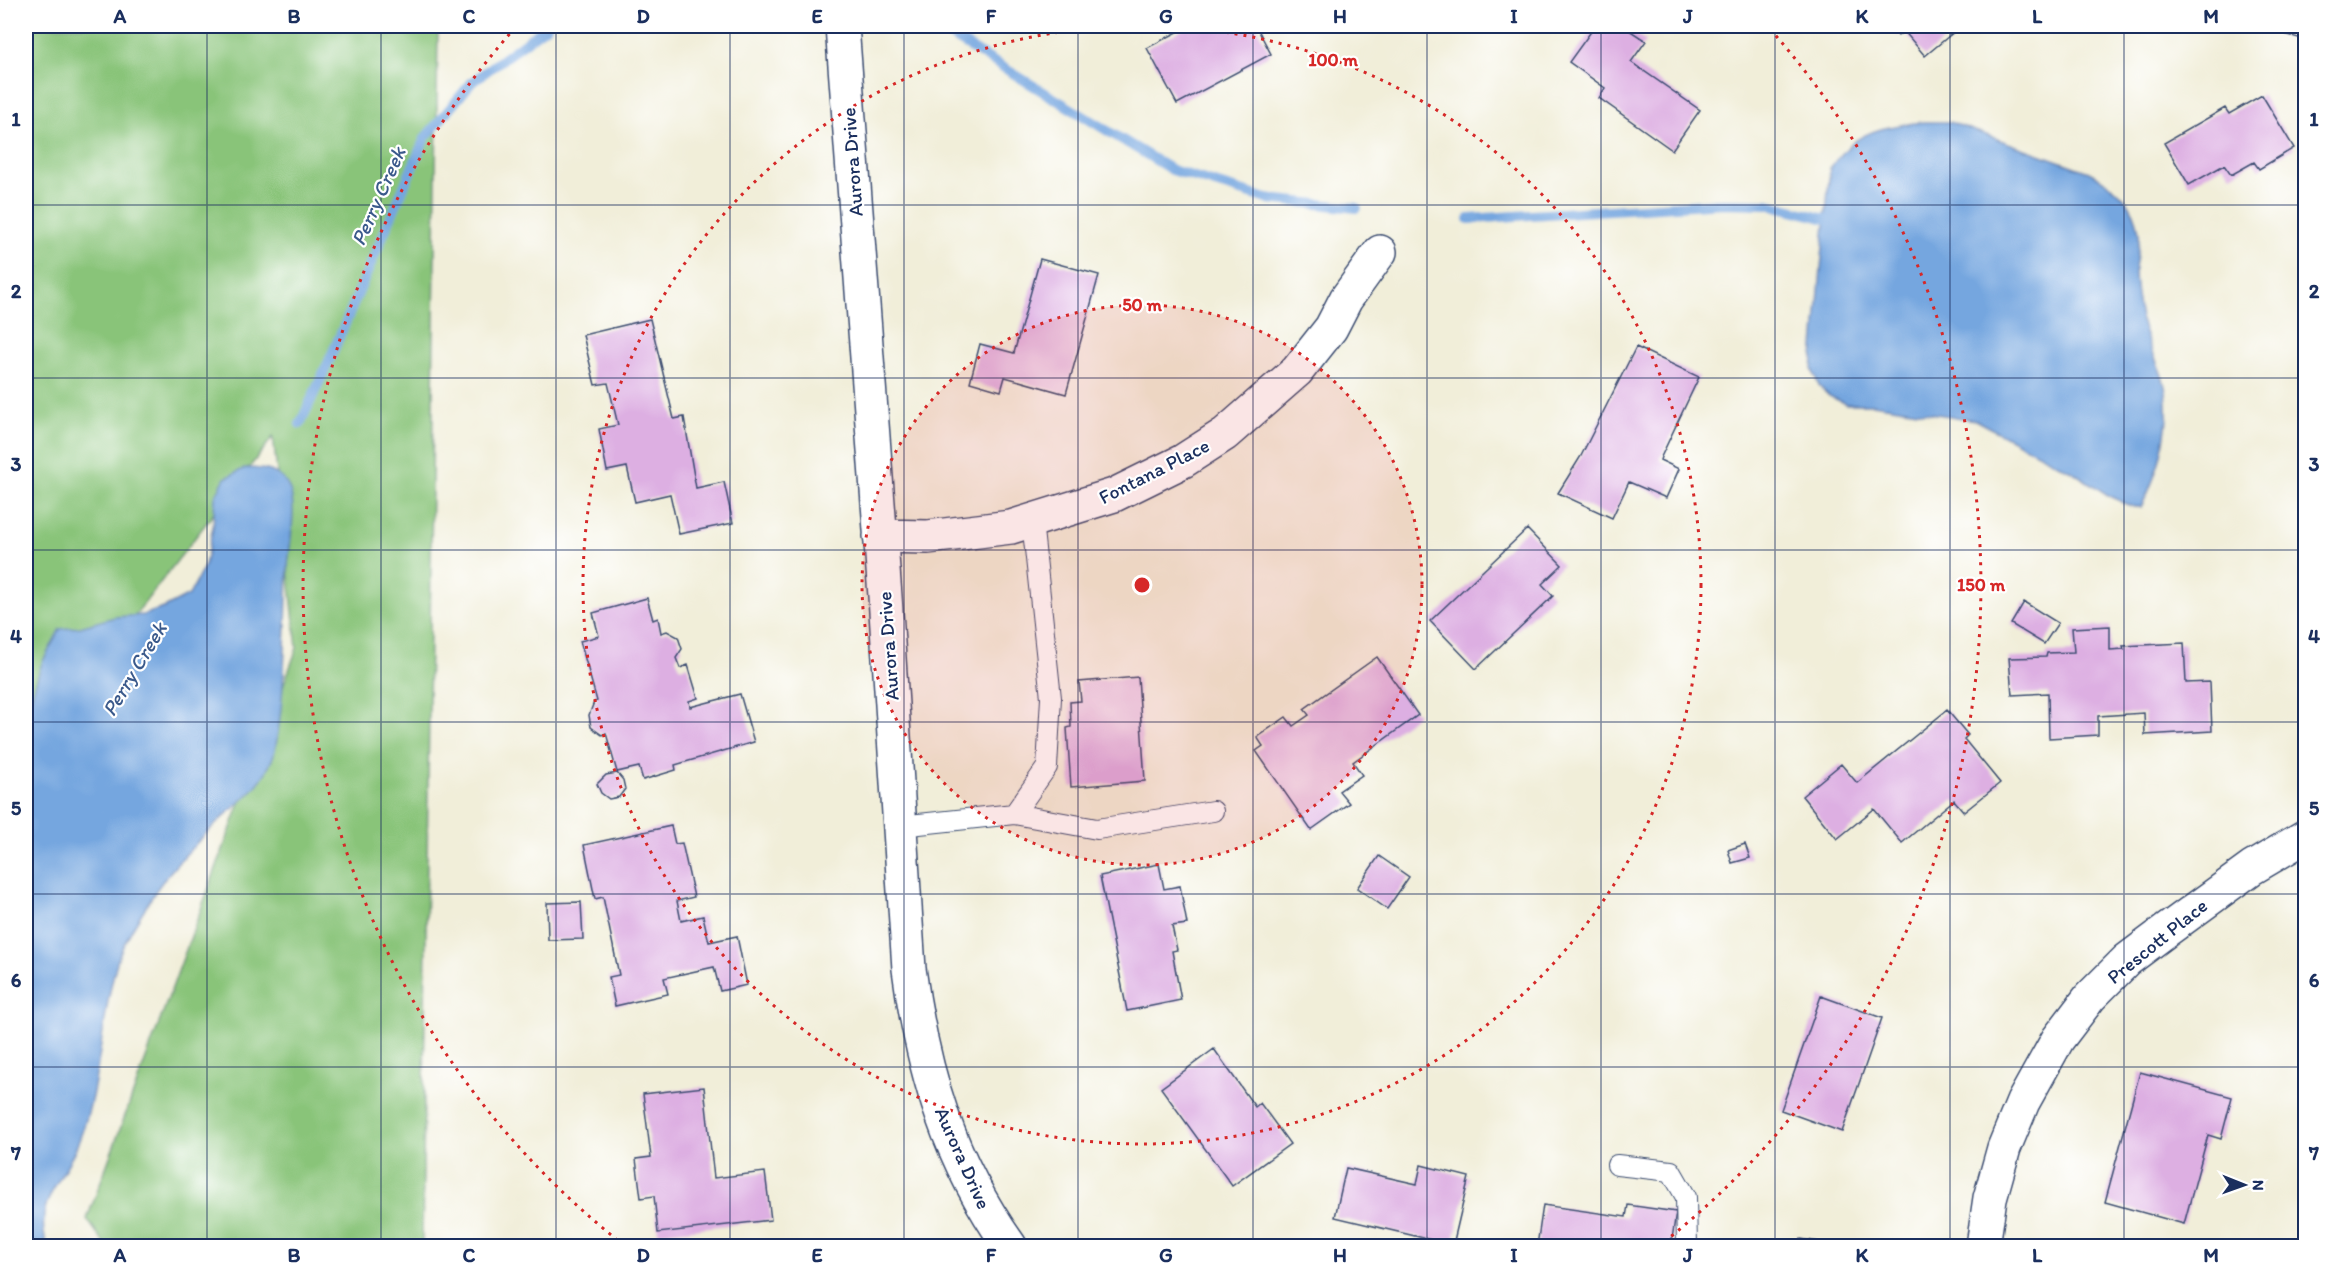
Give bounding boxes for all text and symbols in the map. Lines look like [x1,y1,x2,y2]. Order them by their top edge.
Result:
text: A [113,4,127,28]
text: B [288,4,301,28]
text: C [463,4,476,28]
text: D [636,4,650,28]
text: E [811,4,823,28]
text: F [986,4,997,28]
text: G [1159,4,1173,28]
text: H [1333,4,1347,28]
text: I [1510,4,1518,28]
text: J [1682,4,1693,28]
text: K [1856,4,1870,28]
text: L [2032,4,2043,28]
text: M [2203,4,2219,28]
text: 100 m [1308,49,1359,71]
text: 1 [11,107,21,131]
street label: Aurora Drive [836,107,868,217]
text: 1 [2309,107,2319,131]
water label: Perry Creek [345,142,411,249]
text: 2 [11,279,22,303]
text: 2 [2309,279,2320,303]
text: 50 m [1122,294,1163,316]
street label: Fontana Place [1095,433,1213,509]
text: 3 [11,452,22,476]
text: 3 [2309,452,2320,476]
text: 150 m [1957,574,2006,596]
centre of rings [1132,575,1152,595]
street label: Aurora Drive [872,591,904,701]
water label: Perry Creek [96,617,172,720]
text: 4 [10,624,22,648]
text: 4 [2308,624,2320,648]
text: 5 [11,796,22,820]
text: 5 [2309,796,2320,820]
street label: Prescott Place [2102,893,2212,989]
text: 6 [11,968,22,992]
text: 6 [2309,968,2320,992]
street label: Aurora Drive [930,1103,996,1213]
text: 7 [10,1141,21,1165]
text: 7 [2308,1141,2319,1165]
north arrow [2214,1155,2274,1215]
text: N [2249,1180,2268,1191]
text: A [113,1243,127,1267]
text: B [288,1243,301,1267]
text: C [463,1243,476,1267]
text: D [636,1243,650,1267]
text: E [811,1243,823,1267]
text: F [986,1243,997,1267]
text: G [1159,1243,1173,1267]
text: H [1333,1243,1347,1267]
text: I [1510,1243,1518,1267]
text: J [1682,1243,1693,1267]
text: K [1856,1243,1870,1267]
text: L [2032,1243,2043,1267]
text: M [2203,1243,2219,1267]

